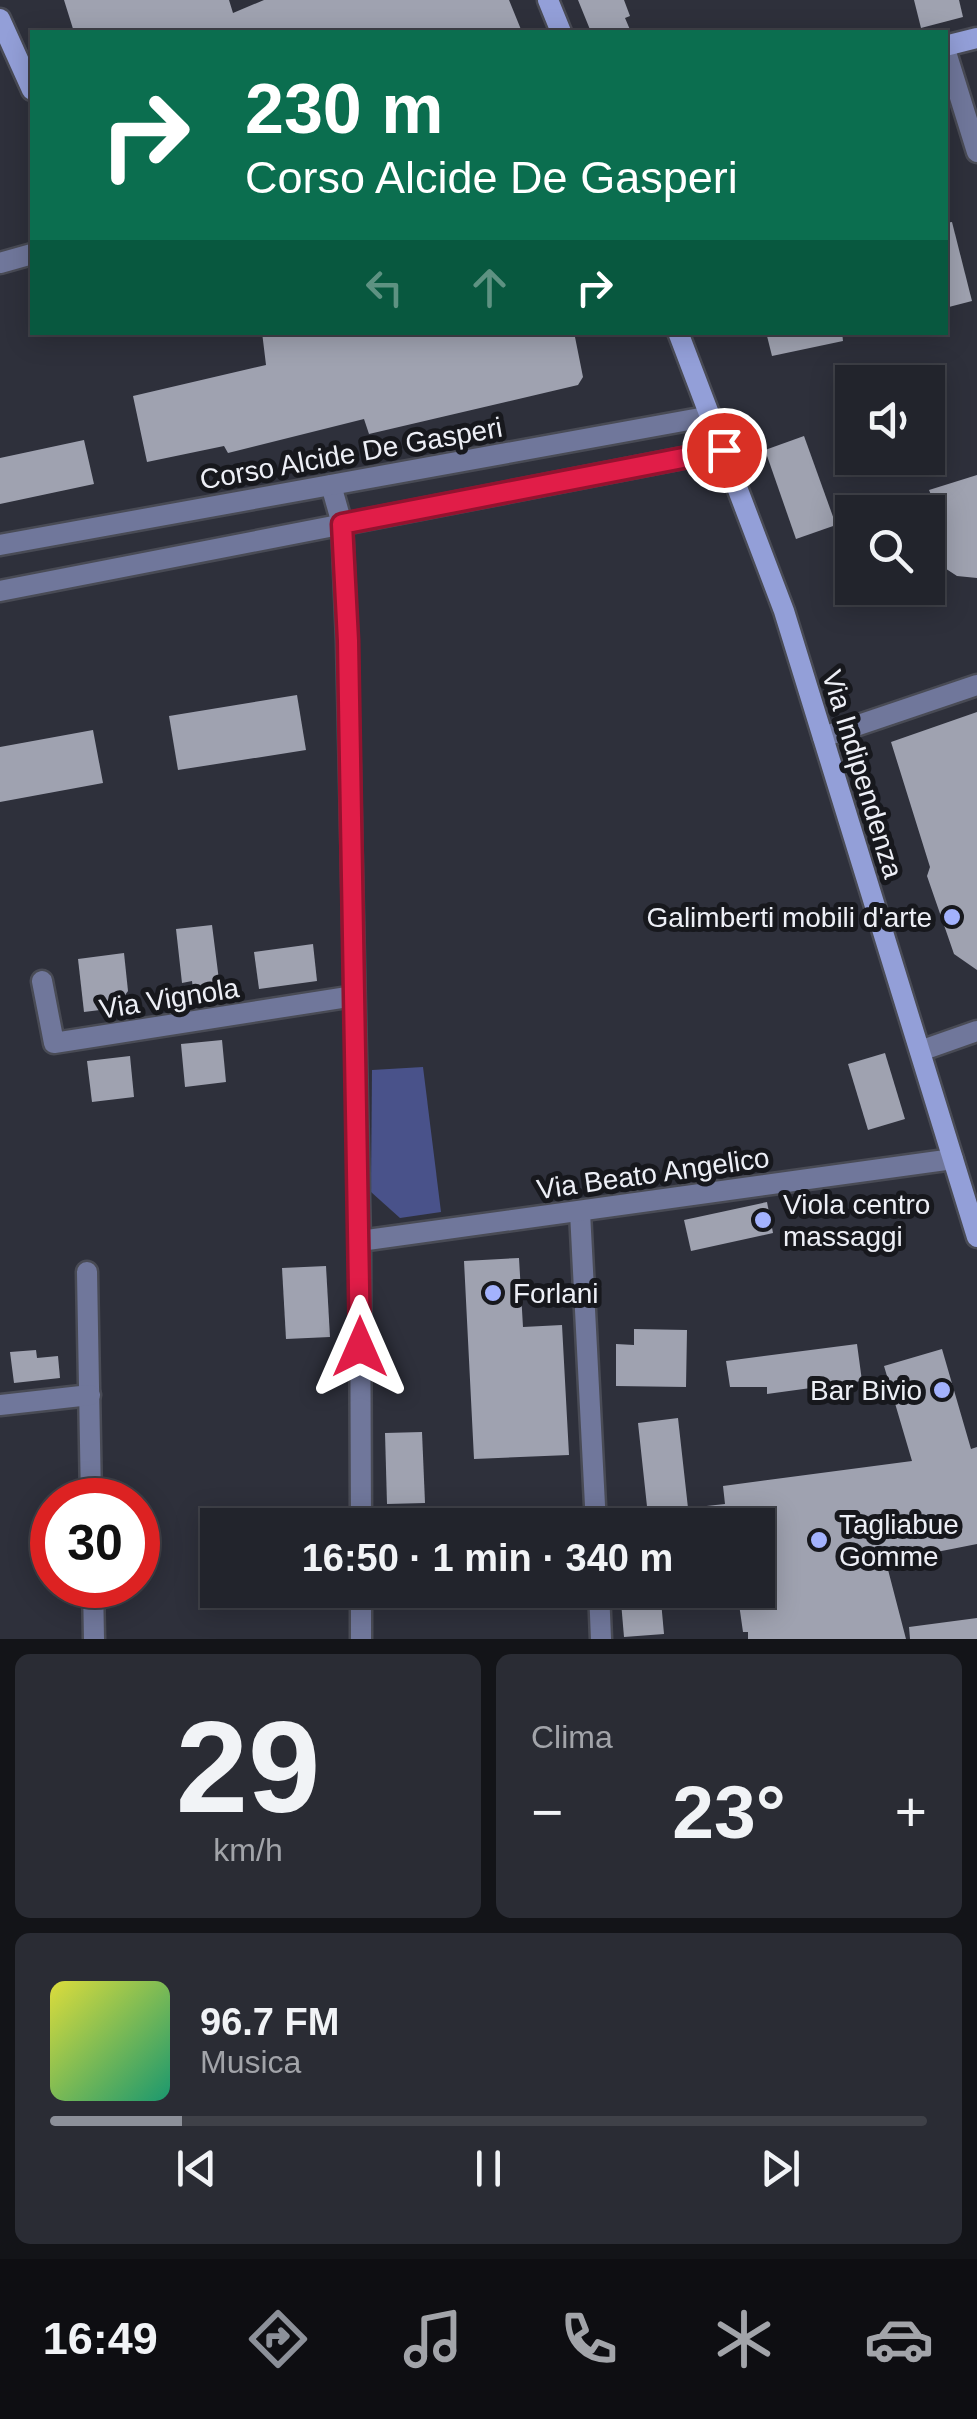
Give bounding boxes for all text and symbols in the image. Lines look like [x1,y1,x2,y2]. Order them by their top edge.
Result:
icon: right [80,70,210,200]
text: 230 m [245,70,443,148]
text: Corso Alcide De Gasperi [245,152,738,203]
icon: left [357,260,412,315]
icon: ahead [462,260,517,315]
icon: right [567,260,622,315]
map controls [835,365,945,605]
button: sound [835,365,945,475]
pin [682,408,767,493]
street label: Corso Alcide De Gasperi [197,412,505,495]
icon: arrive [697,423,752,478]
button: search [835,495,945,605]
street label: Via Indipendenza [816,666,909,882]
place label: Galimberti mobili d'arte [647,902,932,933]
marker: Galimberti mobili d'arte [941,906,963,928]
street label: Via Vignola [97,972,241,1025]
street label: Via Beato Angelico [535,1142,771,1205]
place label: Viola centro massaggi [783,1189,930,1252]
marker: Viola centro massaggi [752,1209,774,1231]
place label: Forlani [513,1278,599,1309]
marker: Forlani [482,1282,504,1304]
position arrow [308,1295,412,1399]
place label: Bar Bivio [810,1375,922,1406]
marker: Bar Bivio [931,1379,953,1401]
speed limit sign: 30 [30,1478,160,1608]
place label: Tagliabue Gomme [839,1509,959,1572]
marker: Tagliabue Gomme [808,1529,830,1551]
text: 16:50 · 1 min · 340 m [302,1537,673,1579]
text: 29 [176,1694,320,1840]
text: Clima [531,1719,613,1755]
text: 23° [672,1770,786,1854]
text: − [531,1781,563,1843]
text: + [895,1781,927,1843]
text: km/h [213,1832,283,1868]
text: 96.7 FM [200,2001,339,2043]
text: Musica [200,2044,301,2080]
icon: previous [169,2141,224,2196]
icon: pause [461,2141,516,2196]
icon: next [753,2141,808,2196]
icon: directions [243,2304,313,2374]
icon: music [398,2304,468,2374]
icon: phone [554,2304,624,2374]
icon: climate [709,2304,779,2374]
icon: car [864,2304,934,2374]
text: 16:49 [43,2313,158,2364]

